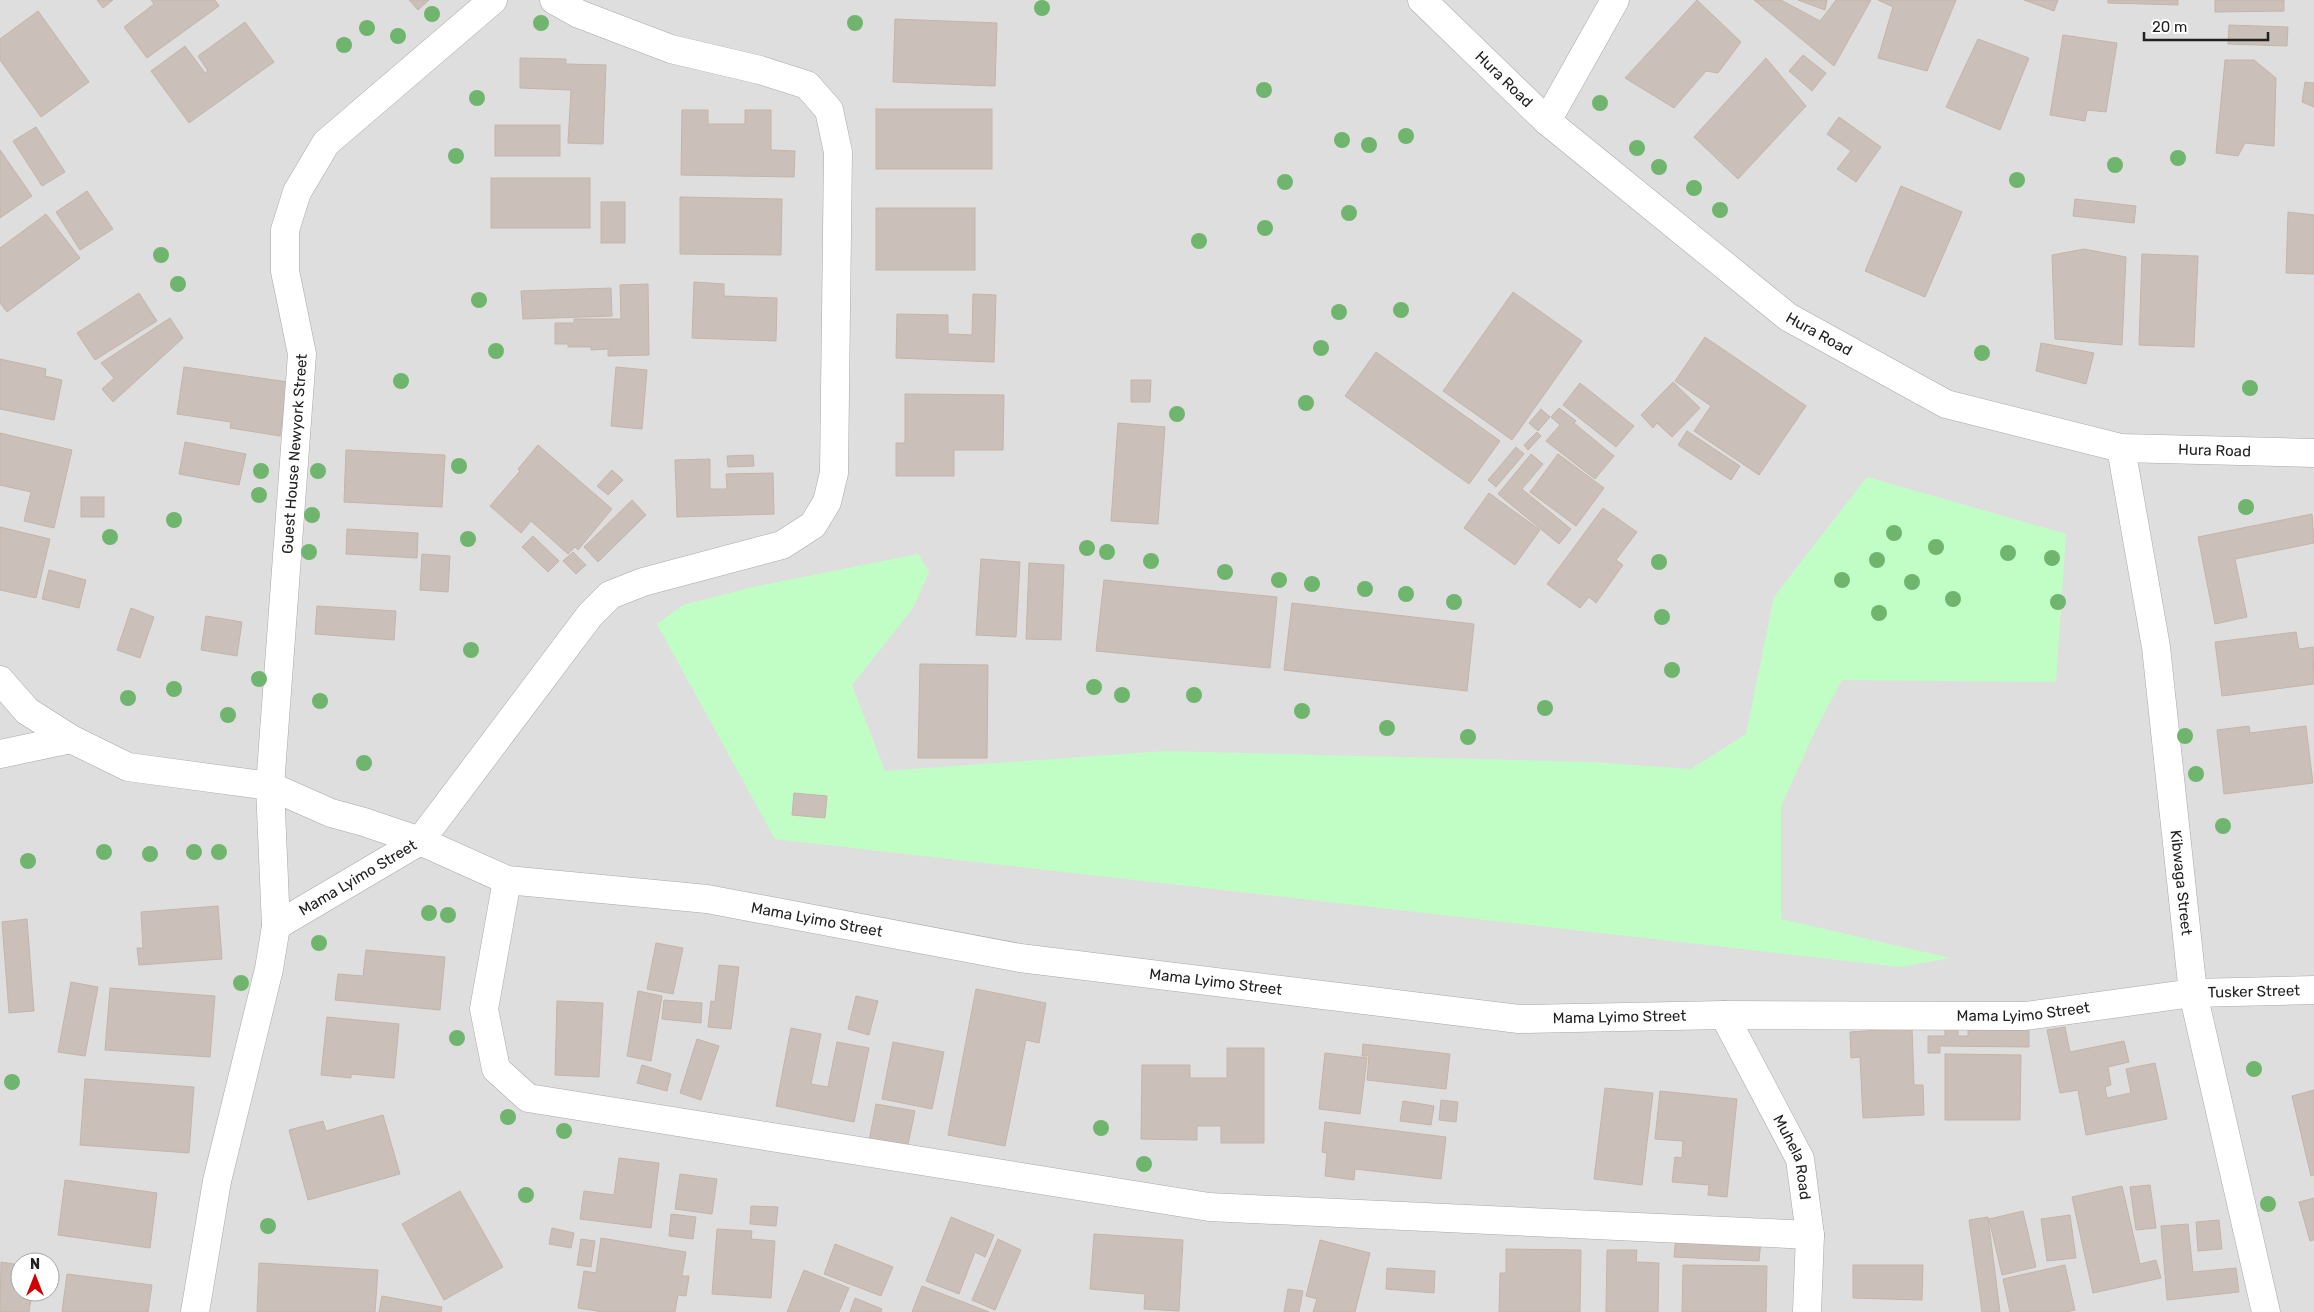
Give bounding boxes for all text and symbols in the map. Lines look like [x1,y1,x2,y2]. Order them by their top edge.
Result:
scale bar [2144,10,2268,42]
text: 20 m [2152,18,2187,36]
street label: Hura Road [1471,47,1536,111]
street label: Hura Road [1783,309,1855,360]
street label: Guest House Newyork Street [278,353,311,554]
street label: Hura Road [2178,440,2251,460]
street label: Kibwaga Street [2167,829,2196,936]
street label: Mama Lyimo Street [296,836,420,919]
street label: Mama Lyimo Street [749,898,884,941]
street label: Mama Lyimo Street [1148,965,1283,999]
street label: Tusker Street [2207,981,2300,1002]
street label: Mama Lyimo Street [1957,998,2091,1025]
street label: Mama Lyimo Street [1553,1007,1686,1027]
street label: Muhela Road [1769,1112,1814,1201]
north arrow [10,1252,60,1302]
text: N [30,1256,40,1273]

